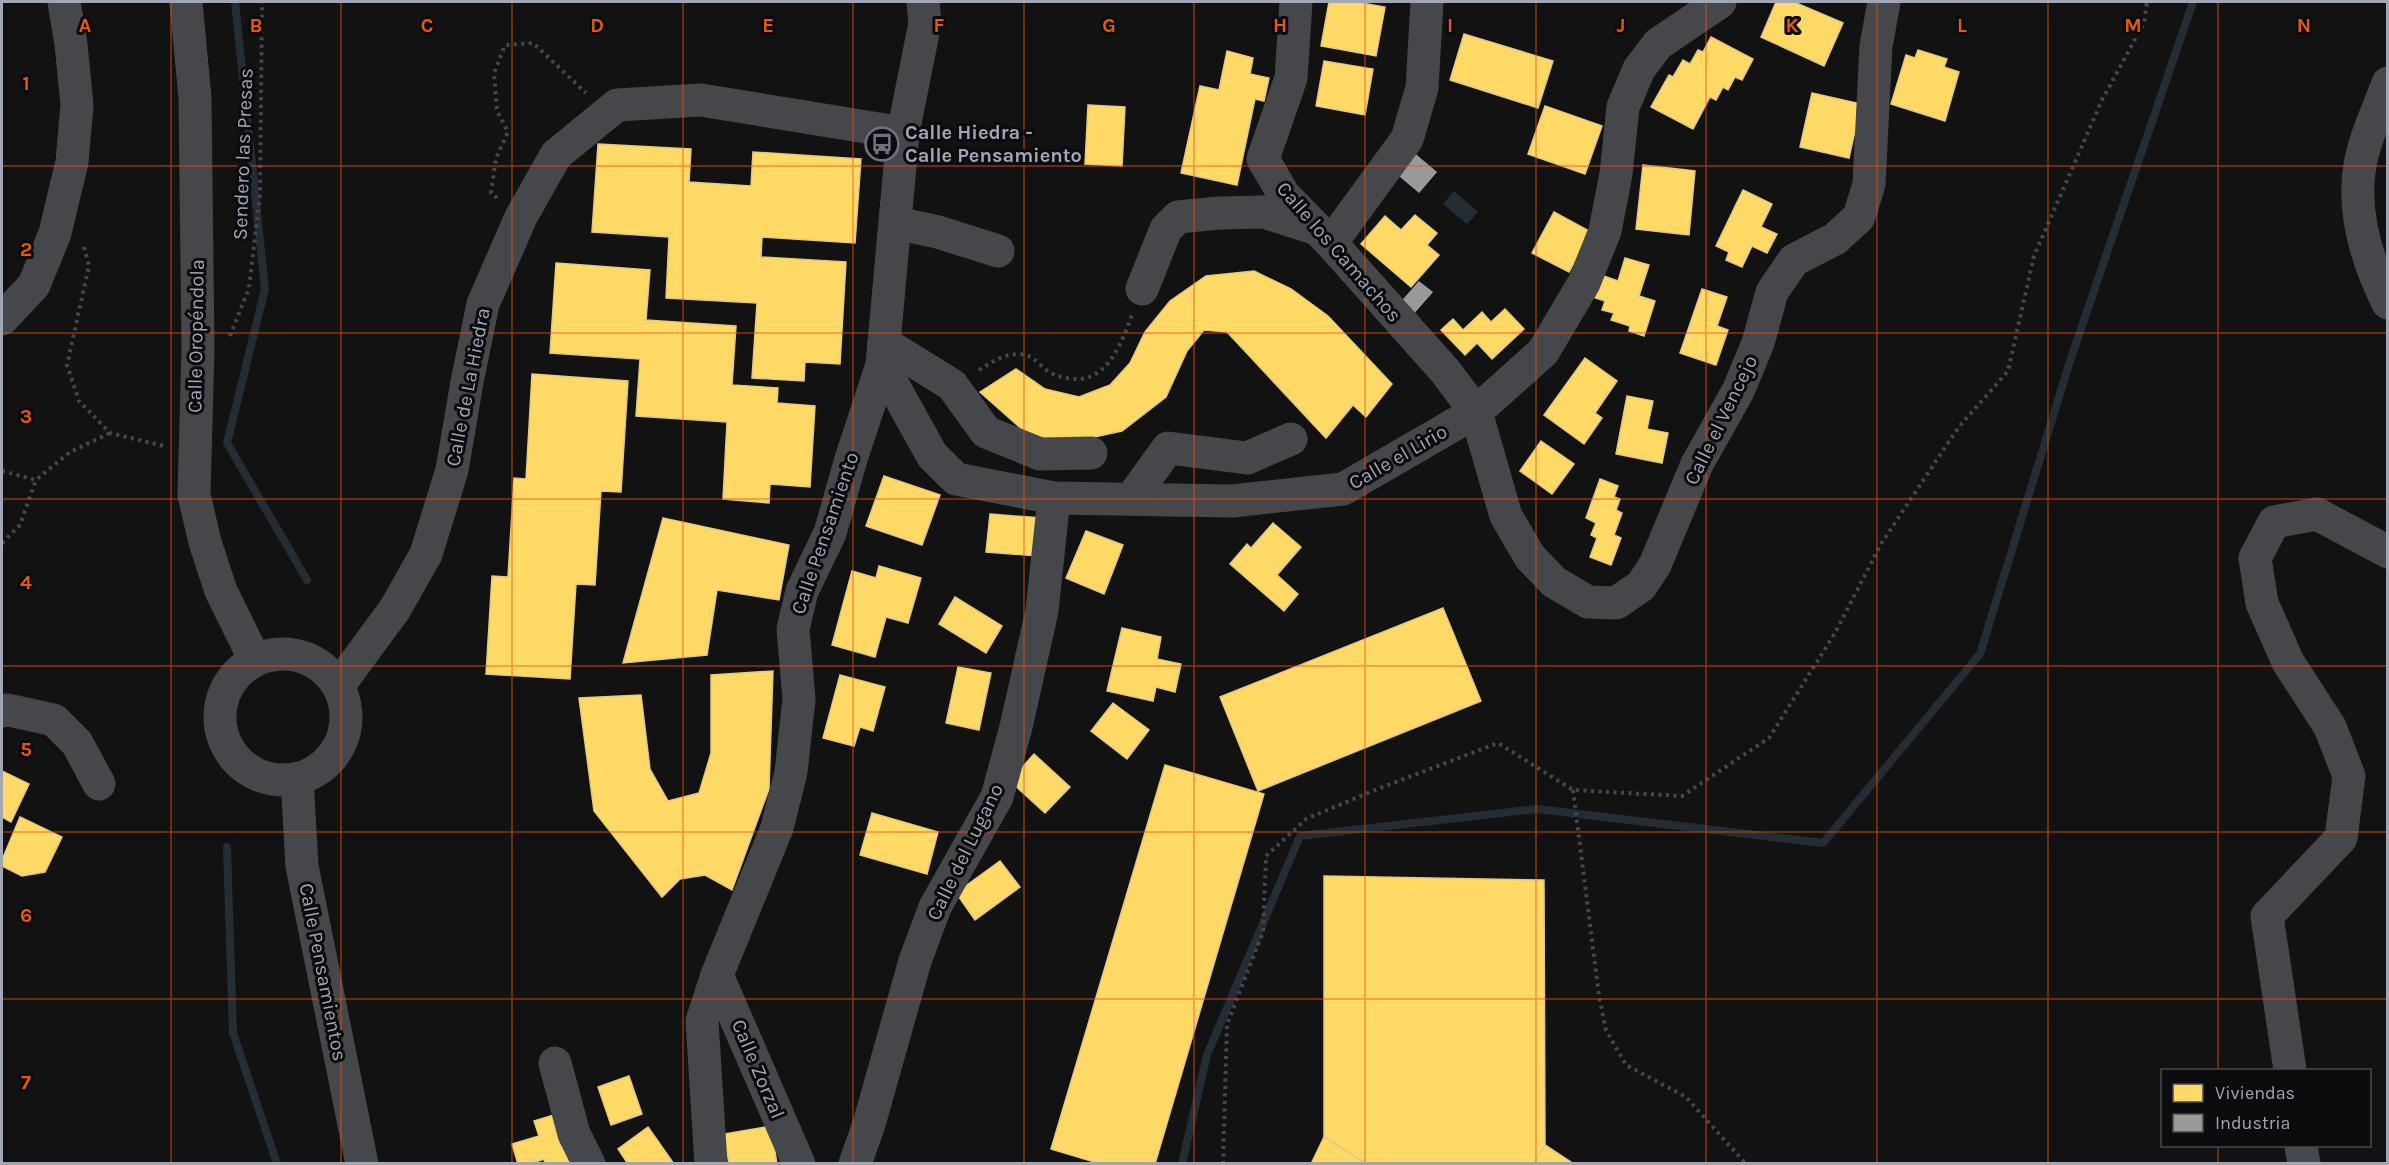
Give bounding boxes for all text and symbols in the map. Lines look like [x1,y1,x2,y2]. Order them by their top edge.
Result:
text: A [79,14,92,37]
text: B [250,14,262,37]
text: C [421,14,433,37]
text: D [590,14,604,37]
text: E [762,14,774,37]
text: F [934,14,945,37]
text: G [1102,14,1116,37]
text: H [1273,14,1287,37]
text: I [1447,14,1453,37]
text: J [1617,14,1625,37]
text: K [1785,14,1799,37]
text: L [1957,14,1967,37]
text: M [2124,14,2142,37]
text: N [2297,14,2311,37]
street label: Sendero las Presas [229,68,257,240]
text: 1 [22,72,30,95]
place label: Calle Hiedra - Calle Pensamiento [905,121,1082,167]
bus stop icon: Calle Hiedra - Calle Pensamiento [864,126,900,162]
street label: Calle los Camachos [1272,177,1406,327]
text: 2 [20,238,32,261]
street label: Calle Oropéndola [183,259,209,413]
street label: Calle de La Hiedra [441,306,495,468]
street label: Calle el Vencejo [1680,352,1762,488]
text: 3 [20,405,32,428]
street label: Calle el Lirio [1345,420,1451,494]
street label: Calle Pensamiento [786,449,864,617]
text: 4 [20,571,32,594]
text: 5 [20,738,32,761]
street label: Calle del Lugano [922,780,1008,924]
street label: Calle Pensamientos [295,881,351,1063]
text: 6 [20,904,32,927]
street label: Calle Zorzal [727,1016,789,1122]
legend [2161,1069,2371,1147]
text: 7 [21,1071,31,1094]
text: Viviendas [2215,1082,2295,1104]
text: Industria [2215,1112,2290,1134]

